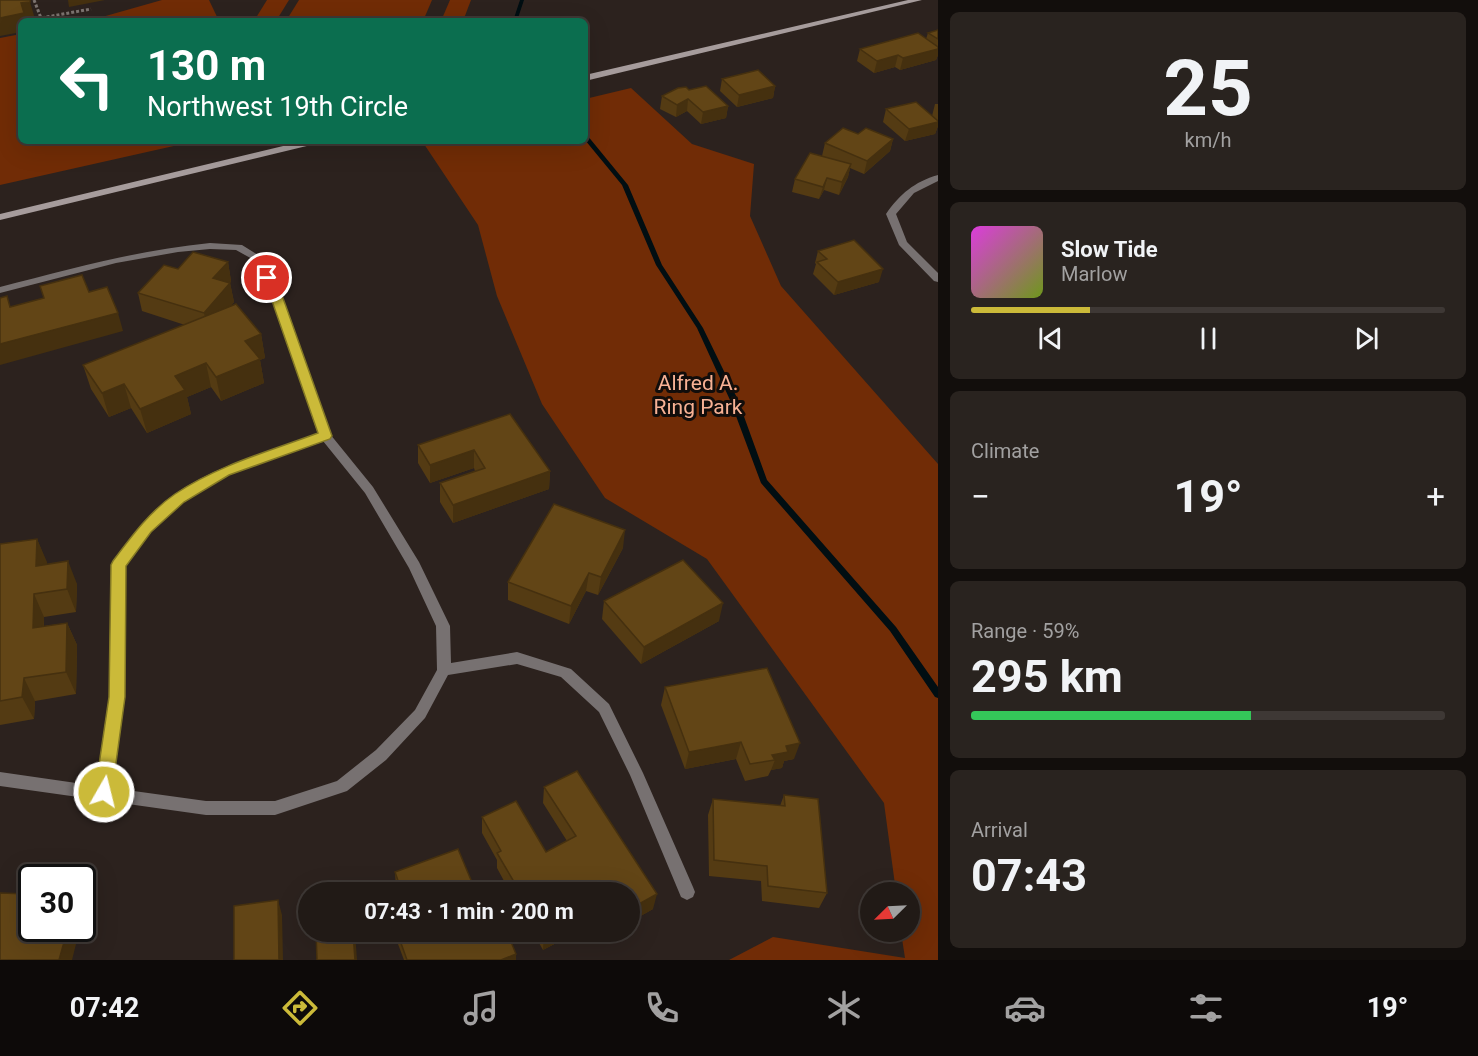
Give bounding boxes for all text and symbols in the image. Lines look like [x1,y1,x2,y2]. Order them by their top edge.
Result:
text: 130 m [147,41,266,90]
icon: left [48,42,126,120]
text: 25 [1163,43,1253,134]
text: Northwest 19th Circle [147,91,408,123]
text: km/h [1185,128,1231,152]
text: Slow Tide [1061,237,1158,262]
pin [241,252,292,303]
icon: arrive [250,261,283,294]
text: Marlow [1061,262,1127,286]
icon: previous [1034,322,1067,355]
icon: pause [1192,322,1225,355]
icon: next [1350,322,1383,355]
park label: Alfred A. Ring Park [654,371,743,419]
text: Climate [971,439,1039,463]
text: 19° [1173,470,1243,523]
text: − [971,477,990,516]
text: + [1426,477,1445,516]
text: Range · 59% [971,619,1079,643]
text: 295 km [971,650,1123,703]
position arrow [72,760,136,824]
text: Arrival [971,818,1028,842]
text: 07:43 [971,849,1087,902]
speed limit sign: 30 [18,864,96,942]
north arrow [860,882,920,942]
map controls [860,882,920,942]
text: 07:43 · 1 min · 200 m [364,899,574,924]
icon: directions [279,987,321,1029]
icon: music [460,987,502,1029]
icon: phone [641,987,683,1029]
icon: climate [823,987,865,1029]
icon: car [1004,987,1046,1029]
icon: filters [1185,987,1227,1029]
text: 07:42 [70,992,139,1024]
text: 19° [1367,992,1408,1024]

